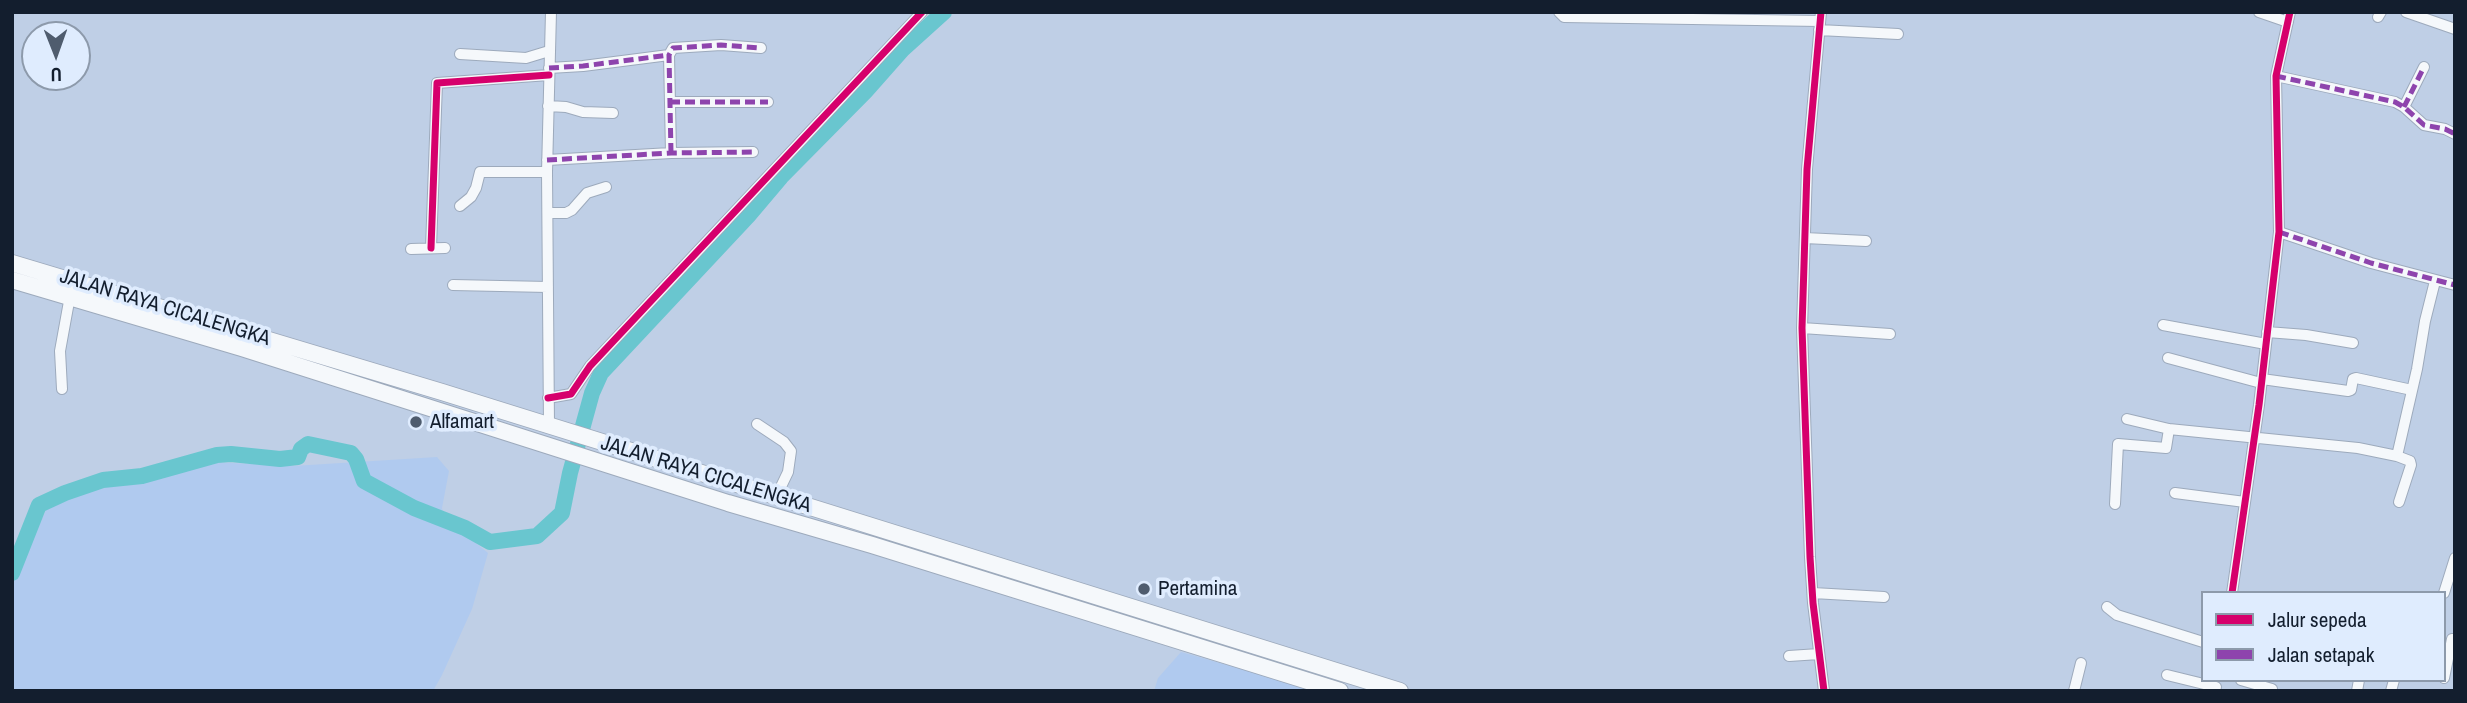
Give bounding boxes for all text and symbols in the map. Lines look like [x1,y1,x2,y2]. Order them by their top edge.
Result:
north arrow [21,21,91,91]
text: U [50,62,62,88]
street label: JALAN RAYA CICALENGKA [57,264,273,352]
place label: Alfamart [430,409,494,435]
marker: Alfamart [408,414,424,430]
street label: JALAN RAYA CICALENGKA [598,431,814,519]
place label: Pertamina [1158,576,1237,602]
marker: Pertamina [1136,581,1152,597]
legend [2201,591,2446,682]
text: Jalur sepeda [2268,605,2367,634]
text: Jalan setapak [2268,640,2374,669]

